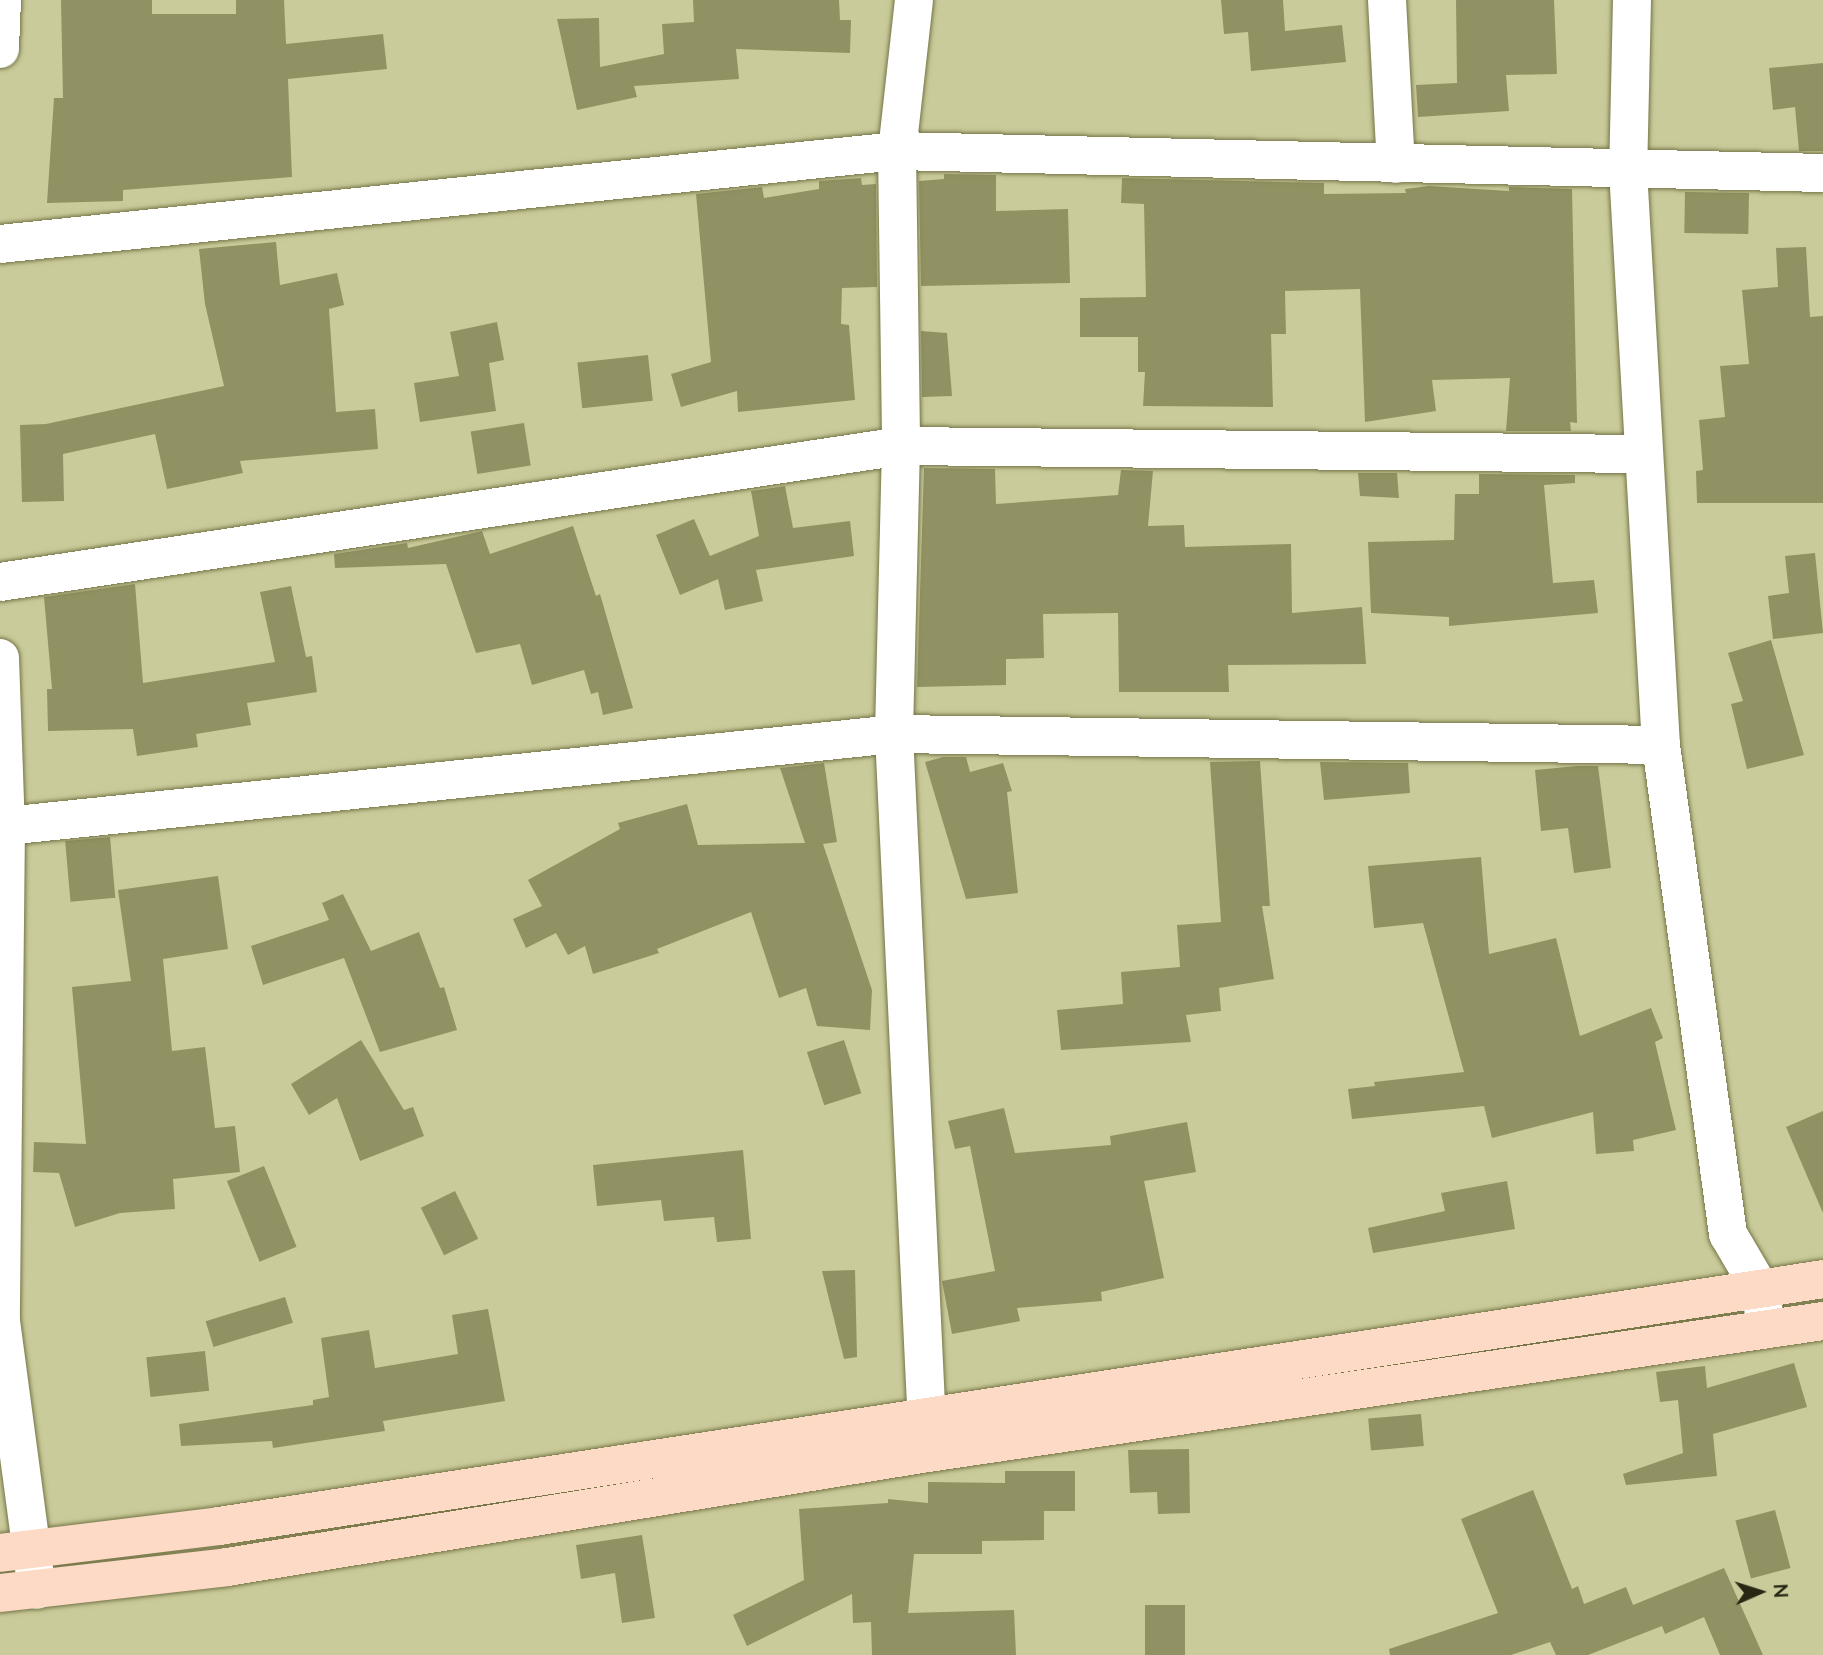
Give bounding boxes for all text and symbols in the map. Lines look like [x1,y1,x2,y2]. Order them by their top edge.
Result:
north arrow [1725,1557,1795,1627]
text: N [1769,1583,1793,1599]

